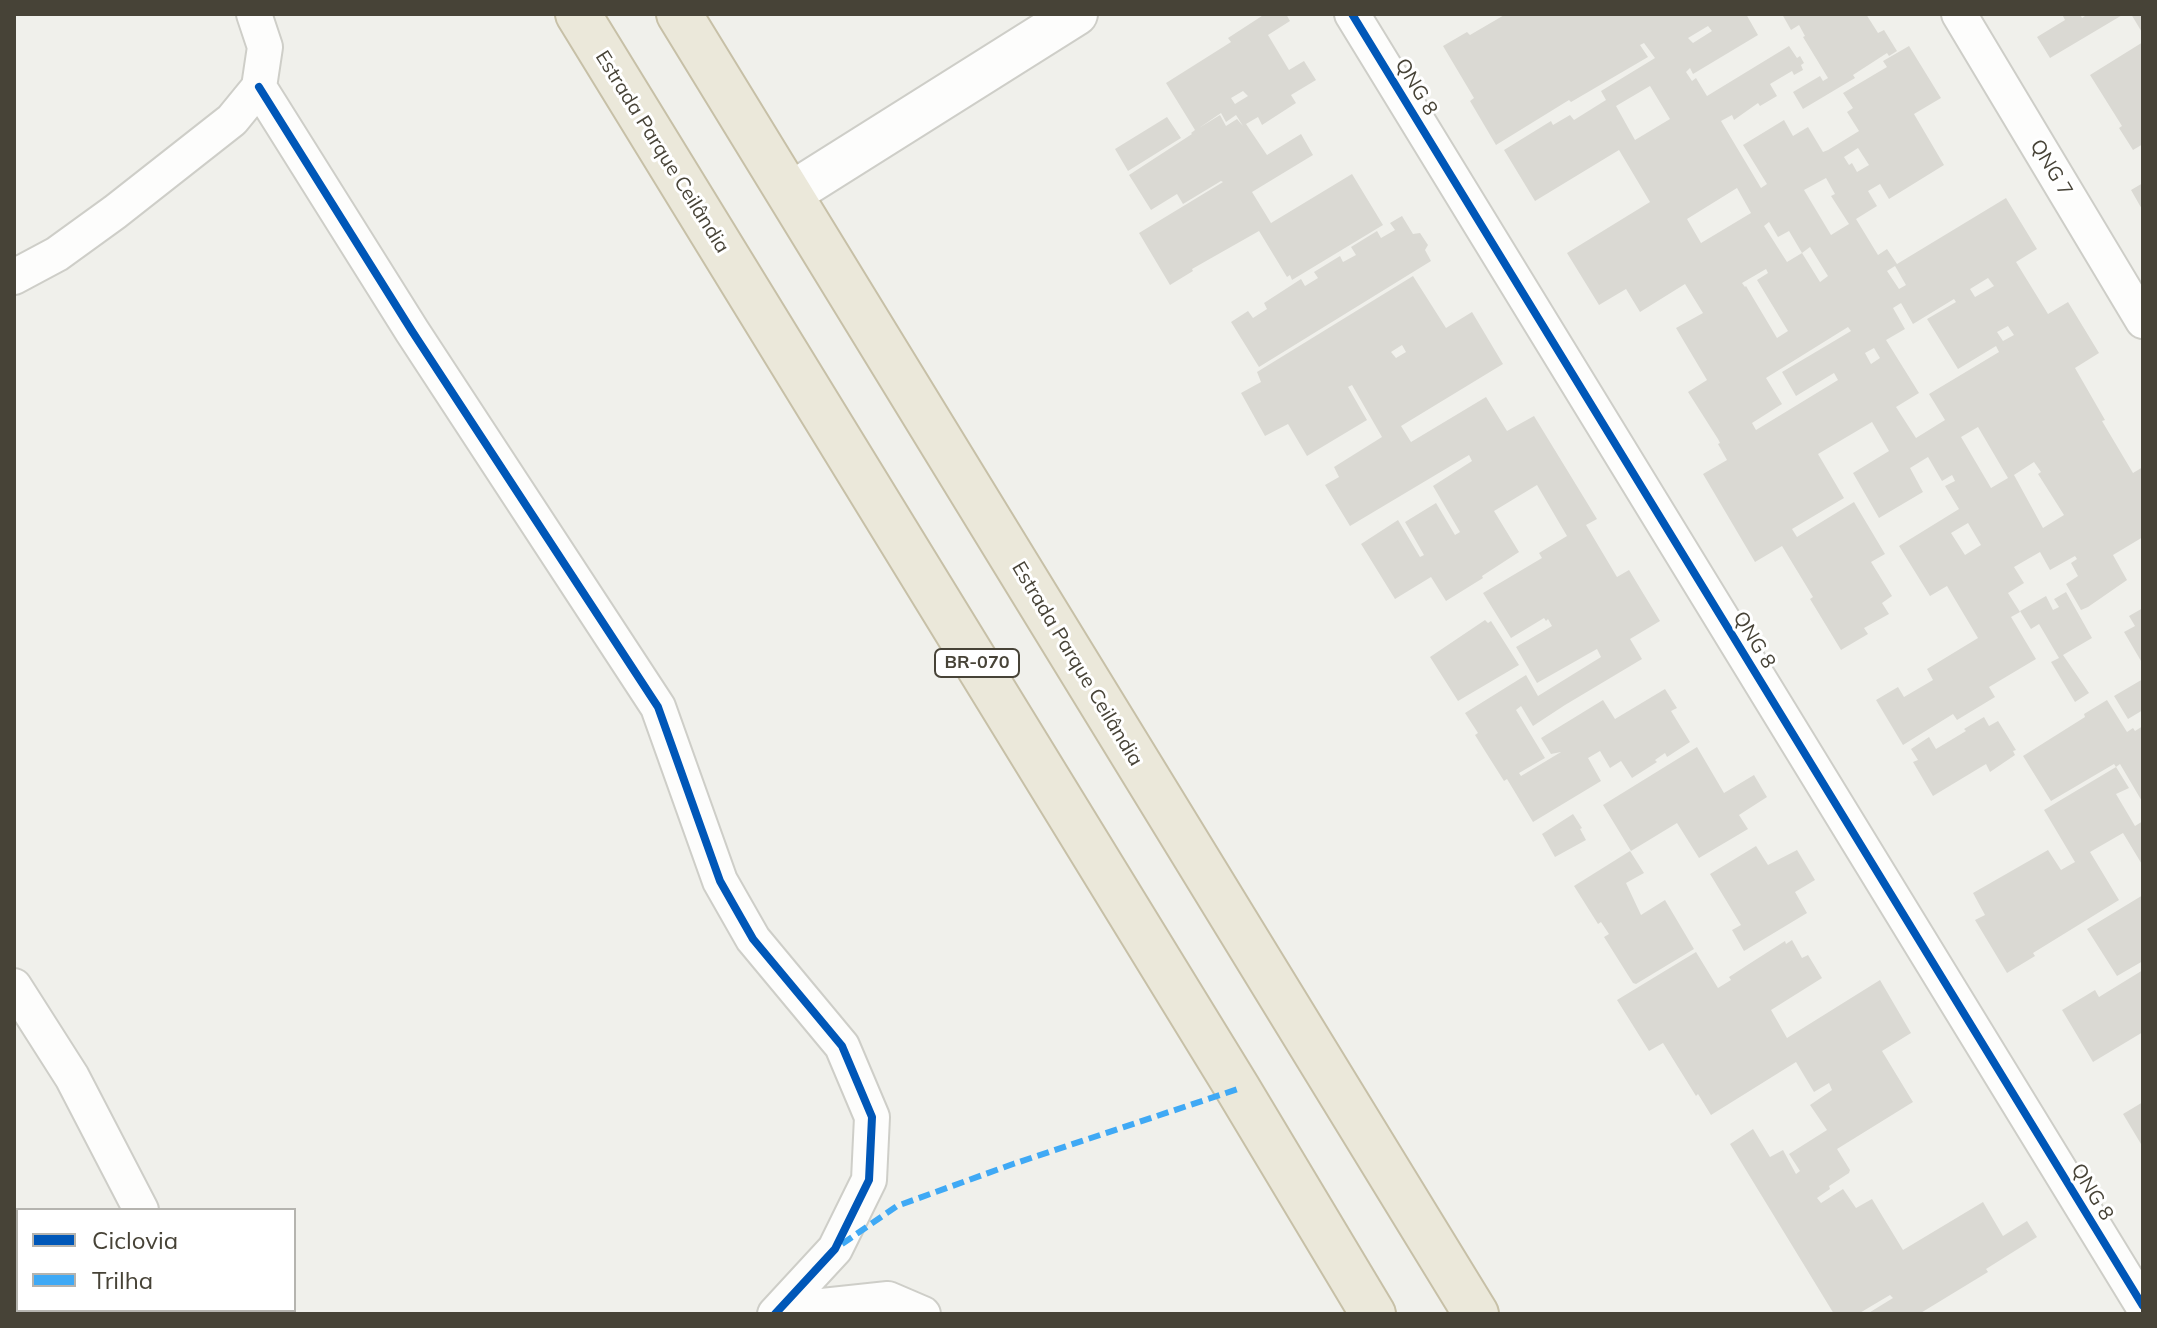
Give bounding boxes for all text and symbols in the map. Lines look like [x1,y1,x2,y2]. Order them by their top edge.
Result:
street label: Estrada Parque Ceilândia [590,46,734,258]
street label: QNG 8 [1390,54,1442,120]
street label: QNG 7 [2025,135,2077,201]
street label: Estrada Parque Ceilândia [1006,558,1148,770]
street label: QNG 8 [1728,607,1780,673]
road number: BR-070 [935,649,1019,677]
street label: QNG 8 [2066,1159,2118,1225]
legend [16,1208,296,1312]
text: Ciclovia [92,1225,178,1255]
text: Trilha [92,1265,153,1295]

